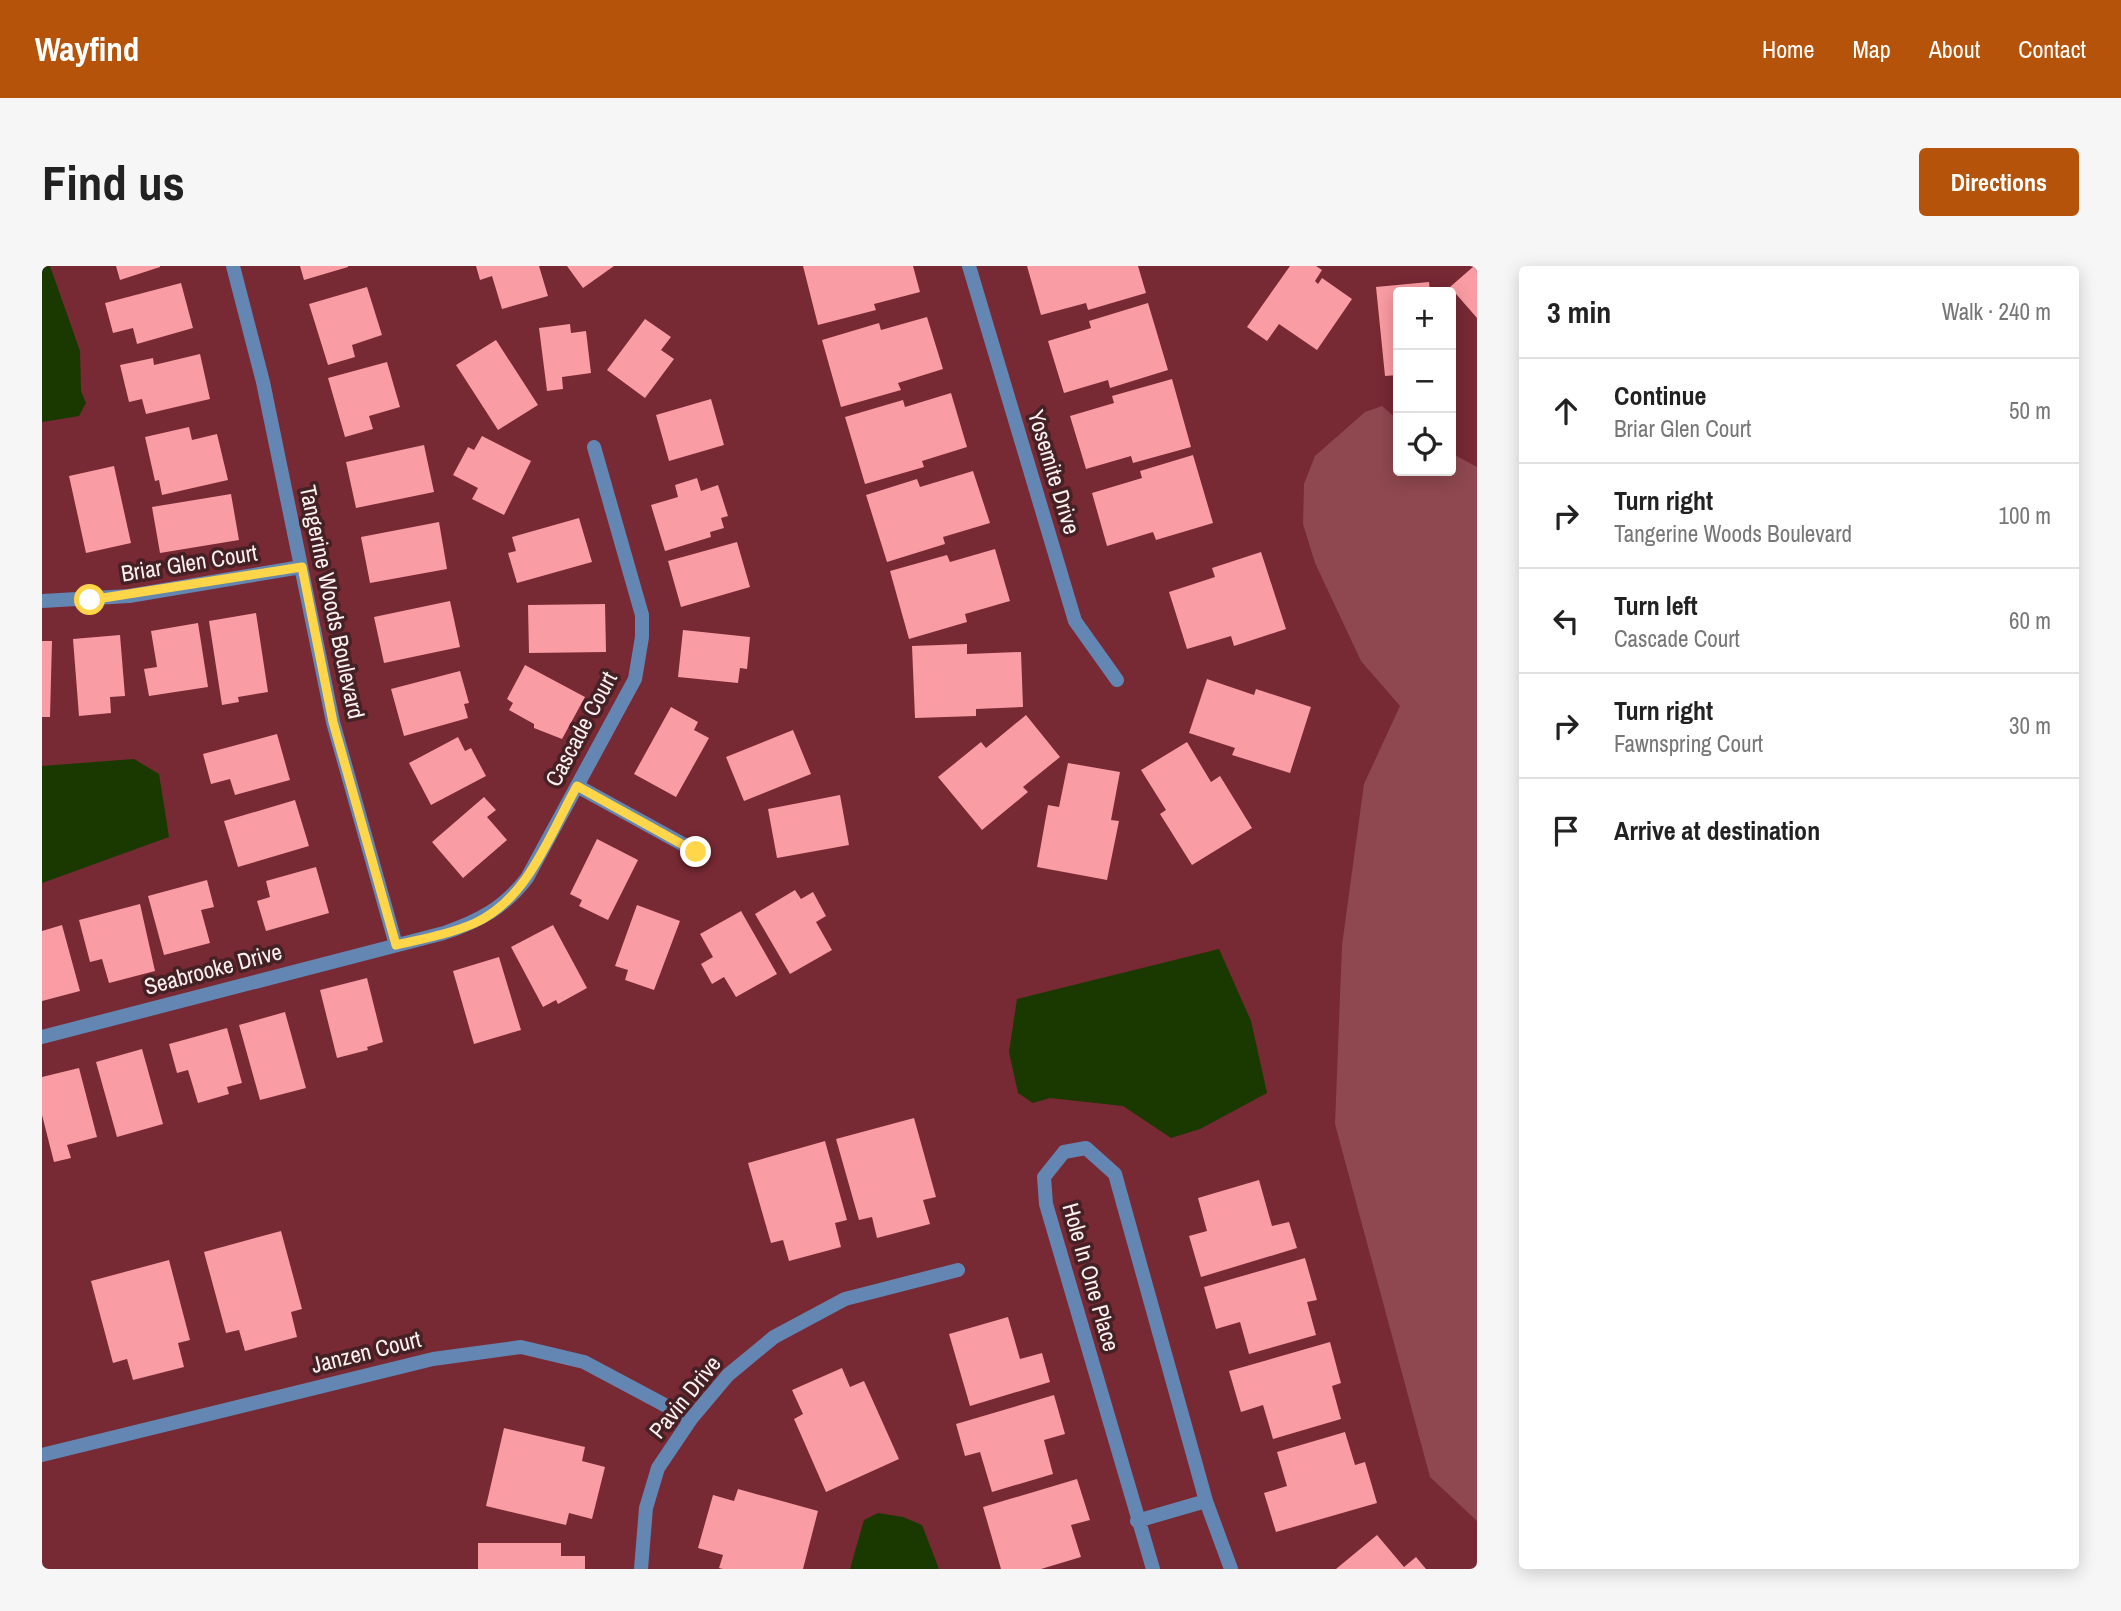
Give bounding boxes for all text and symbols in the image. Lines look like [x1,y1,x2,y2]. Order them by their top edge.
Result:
text: Wayfind [35,27,139,71]
text: Home [1762,33,1814,65]
text: Map [1852,33,1891,65]
text: About [1929,33,1980,65]
text: Contact [2018,33,2086,65]
button: Directions [1919,148,2079,216]
text: Find us [42,149,185,215]
map controls [1393,287,1456,476]
button: + [1393,287,1456,350]
text: 3 min [1547,292,1611,332]
text: Walk · 240 m [1942,296,2051,327]
button: − [1393,350,1456,413]
text: Continue [1614,378,1706,413]
icon: ahead [1547,392,1585,430]
text: 50 m [2009,395,2051,426]
street label: Yosemite Drive [1021,406,1088,538]
button: locate [1393,413,1456,476]
text: Briar Glen Court [1614,413,1751,444]
street label: Tangerine Woods Boulevard [293,482,372,722]
text: Turn right [1614,483,1713,518]
icon: right [1547,497,1585,535]
text: 100 m [1999,500,2051,531]
text: Tangerine Woods Boulevard [1614,518,1852,549]
street label: Briar Glen Court [119,536,259,589]
route start [74,584,105,615]
text: Turn left [1614,588,1698,623]
icon: left [1547,602,1585,640]
text: 60 m [2009,605,2051,636]
text: Cascade Court [1614,623,1740,654]
street label: Cascade Court [537,666,624,792]
text: Turn right [1614,693,1713,728]
icon: right [1547,707,1585,745]
text: 30 m [2009,710,2051,741]
text: Fawnspring Court [1614,728,1763,759]
icon: arrive [1547,812,1585,850]
text: Arrive at destination [1614,813,1820,848]
route end [680,836,711,867]
street label: Seabrooke Drive [141,935,285,1002]
street label: Hole In One Place [1055,1199,1127,1355]
street label: Janzen Court [308,1323,424,1380]
street label: Pavin Drive [642,1349,728,1445]

